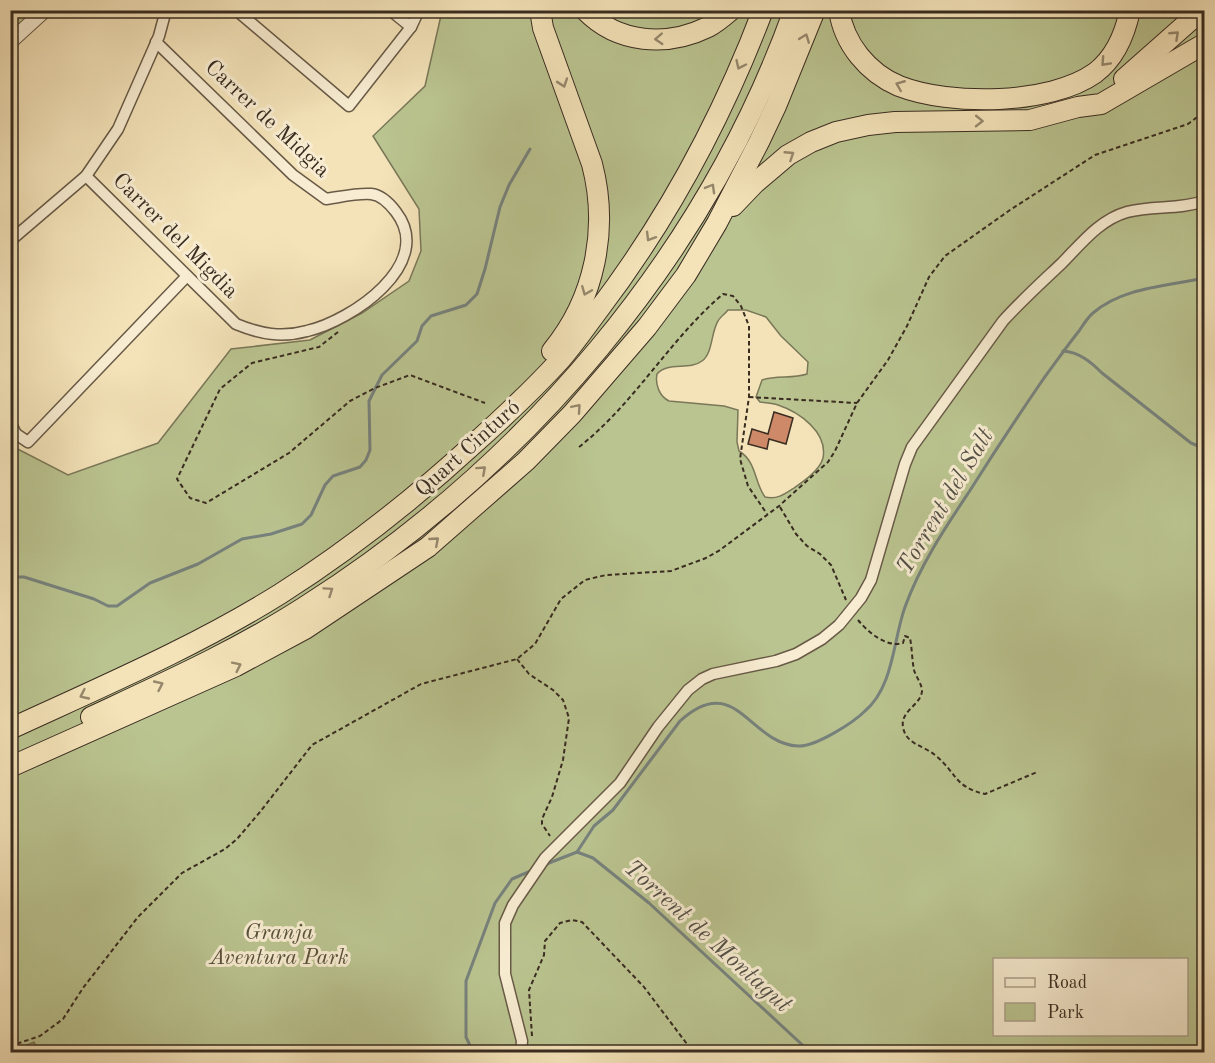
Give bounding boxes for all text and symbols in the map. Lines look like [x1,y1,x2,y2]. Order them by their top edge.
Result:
one-way arrow [1168,31,1179,42]
one-way arrow [654,33,663,46]
one-way arrow [798,33,810,44]
street label: Carrer de Midgia [201,56,334,182]
one-way arrow [1101,56,1112,66]
one-way arrow [736,58,748,69]
one-way arrow [555,77,568,88]
one-way arrow [895,80,906,92]
one-way arrow [974,115,983,128]
one-way arrow [784,150,794,162]
street label: Carrer del Migdia [108,169,242,303]
one-way arrow [704,183,715,194]
one-way arrow [645,231,657,241]
one-way arrow [581,285,593,296]
street label: Quart Cinturó [411,396,525,502]
one-way arrow [570,404,581,415]
water label: Torrent del Salt [893,425,999,579]
one-way arrow [475,466,486,477]
one-way arrow [428,537,439,548]
one-way arrow [322,587,333,598]
one-way arrow [230,662,241,673]
one-way arrow [152,681,163,693]
one-way arrow [80,687,91,699]
water label: Torrent de Montagut [619,856,795,1018]
park label: Granja Aventura Park [208,922,349,969]
legend [993,958,1188,1036]
text: Road [1047,974,1087,992]
text: Park [1047,1004,1084,1022]

